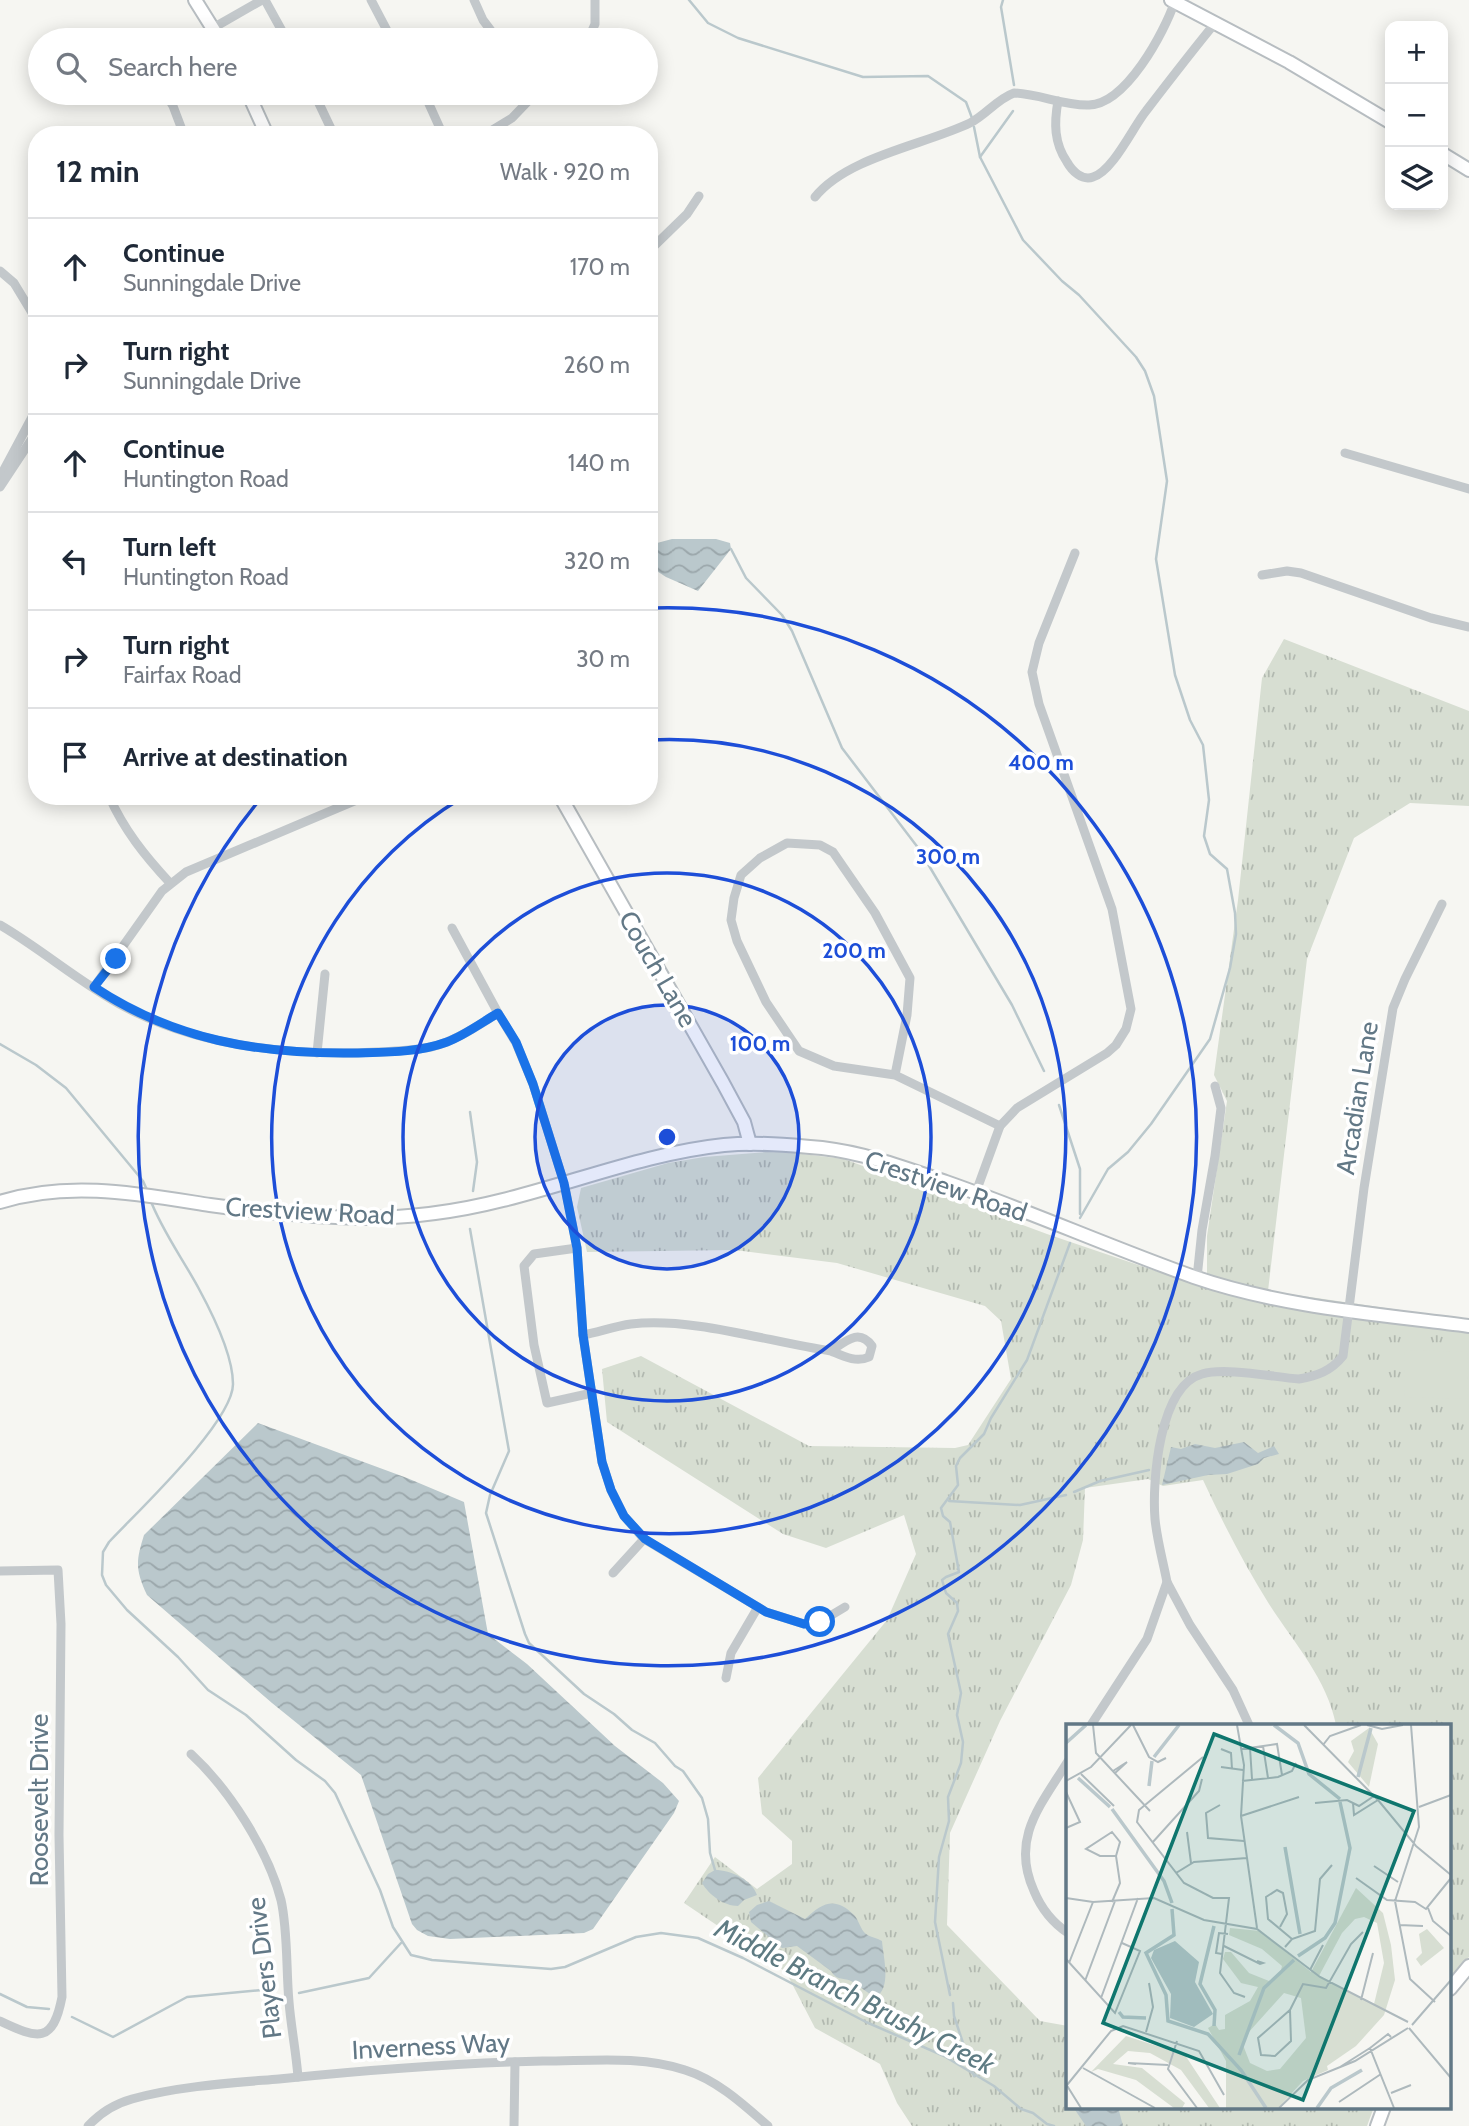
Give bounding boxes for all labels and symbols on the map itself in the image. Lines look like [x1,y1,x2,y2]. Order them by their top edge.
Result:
text: 400 m [1008,750,1074,775]
text: 300 m [916,844,980,869]
street label: Couch Lane [612,905,704,1033]
text: 200 m [822,938,886,963]
route end [100,943,131,974]
street label: Arcadian Lane [1329,1019,1385,1177]
text: 100 m [730,1031,790,1056]
centre of rings [655,1125,679,1149]
street label: Crestview Road [861,1143,1031,1229]
street label: Crestview Road [225,1191,395,1231]
route start [804,1606,835,1637]
street label: Roosevelt Drive [23,1714,55,1886]
inset map [1066,1724,1452,2108]
street label: Players Drive [239,1895,289,2041]
water label: Middle Branch Brushy Creek [709,1910,1001,2082]
street label: Inverness Way [351,2026,511,2066]

